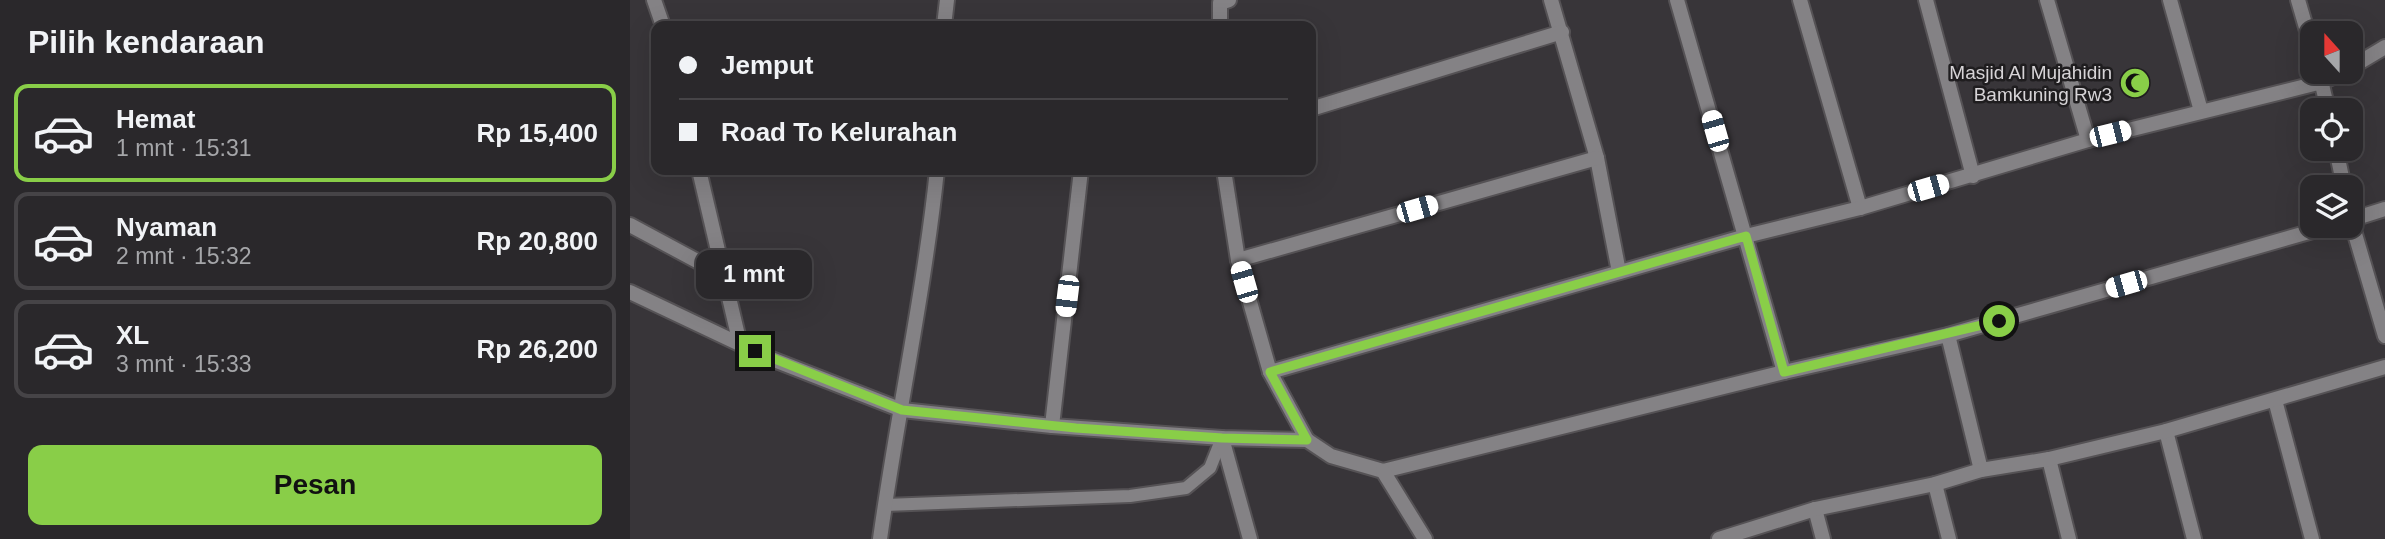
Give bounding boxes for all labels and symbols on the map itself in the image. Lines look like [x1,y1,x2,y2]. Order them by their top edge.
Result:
north arrow [2300,21,2362,84]
place label: Masjid Al Mujahidin Bamkuning Rw3 [1949,62,2112,105]
mosque icon: Masjid Al Mujahidin Bamkuning Rw3 [2118,66,2152,100]
car [1700,108,1731,154]
car [2088,119,2133,149]
car [1905,172,1952,204]
car [1394,193,1441,225]
callout: 1 mnt [697,250,813,298]
car [1229,259,1260,305]
car [2103,268,2150,300]
car [1055,274,1080,318]
route start [1983,305,2015,337]
route end [739,335,771,367]

